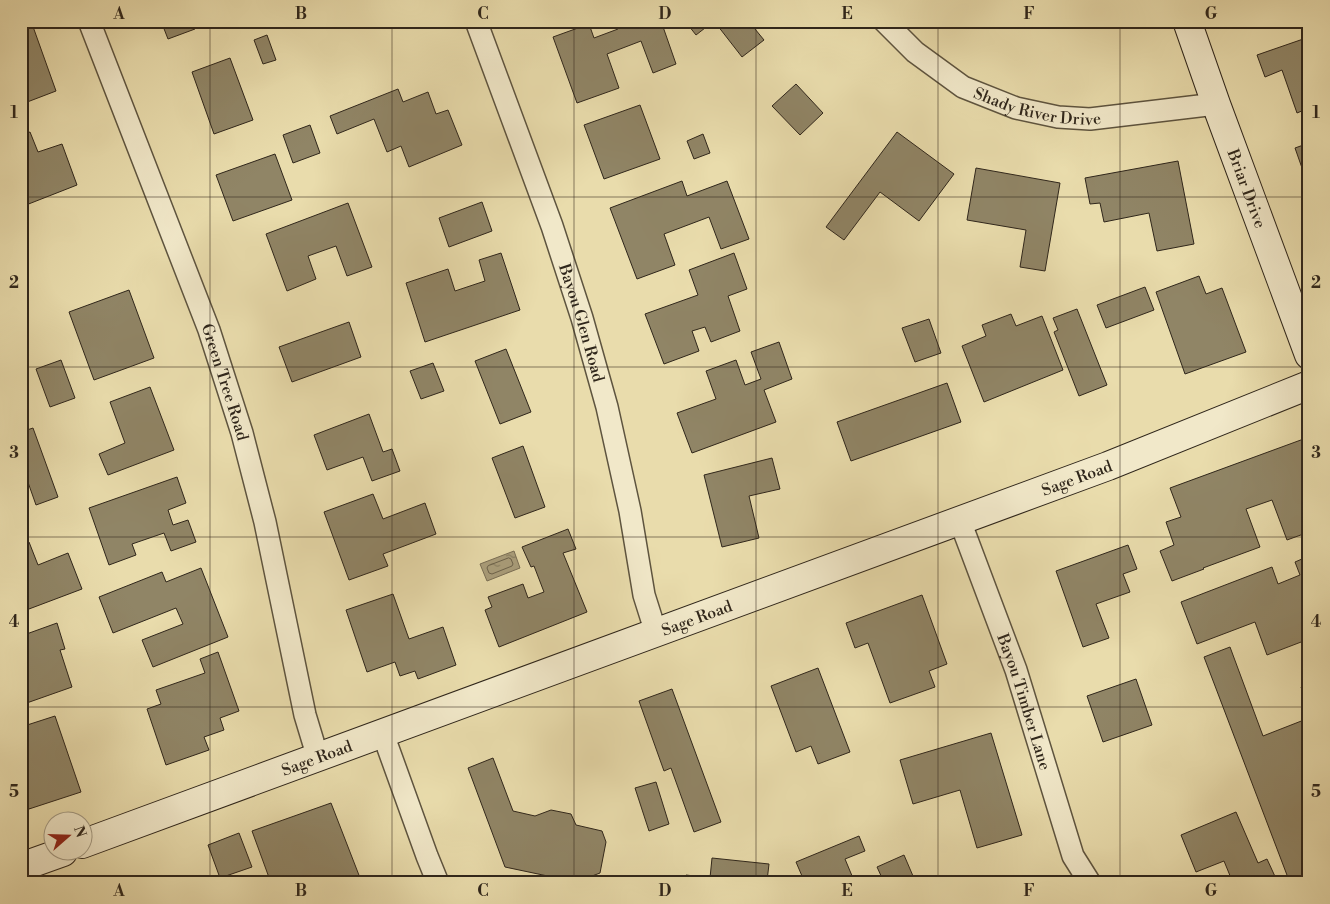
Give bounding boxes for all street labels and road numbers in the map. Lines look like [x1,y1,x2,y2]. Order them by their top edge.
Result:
street label: Shady River Drive [971,83,1102,130]
street label: Briar Drive [1222,146,1270,231]
street label: Bayou Glen Road [554,260,609,384]
street label: Green Tree Road [196,321,253,443]
street label: Sage Road [1039,456,1115,501]
street label: Sage Road [659,596,735,641]
street label: Bayou Timber Lane [992,630,1055,773]
street label: Sage Road [279,736,355,781]

